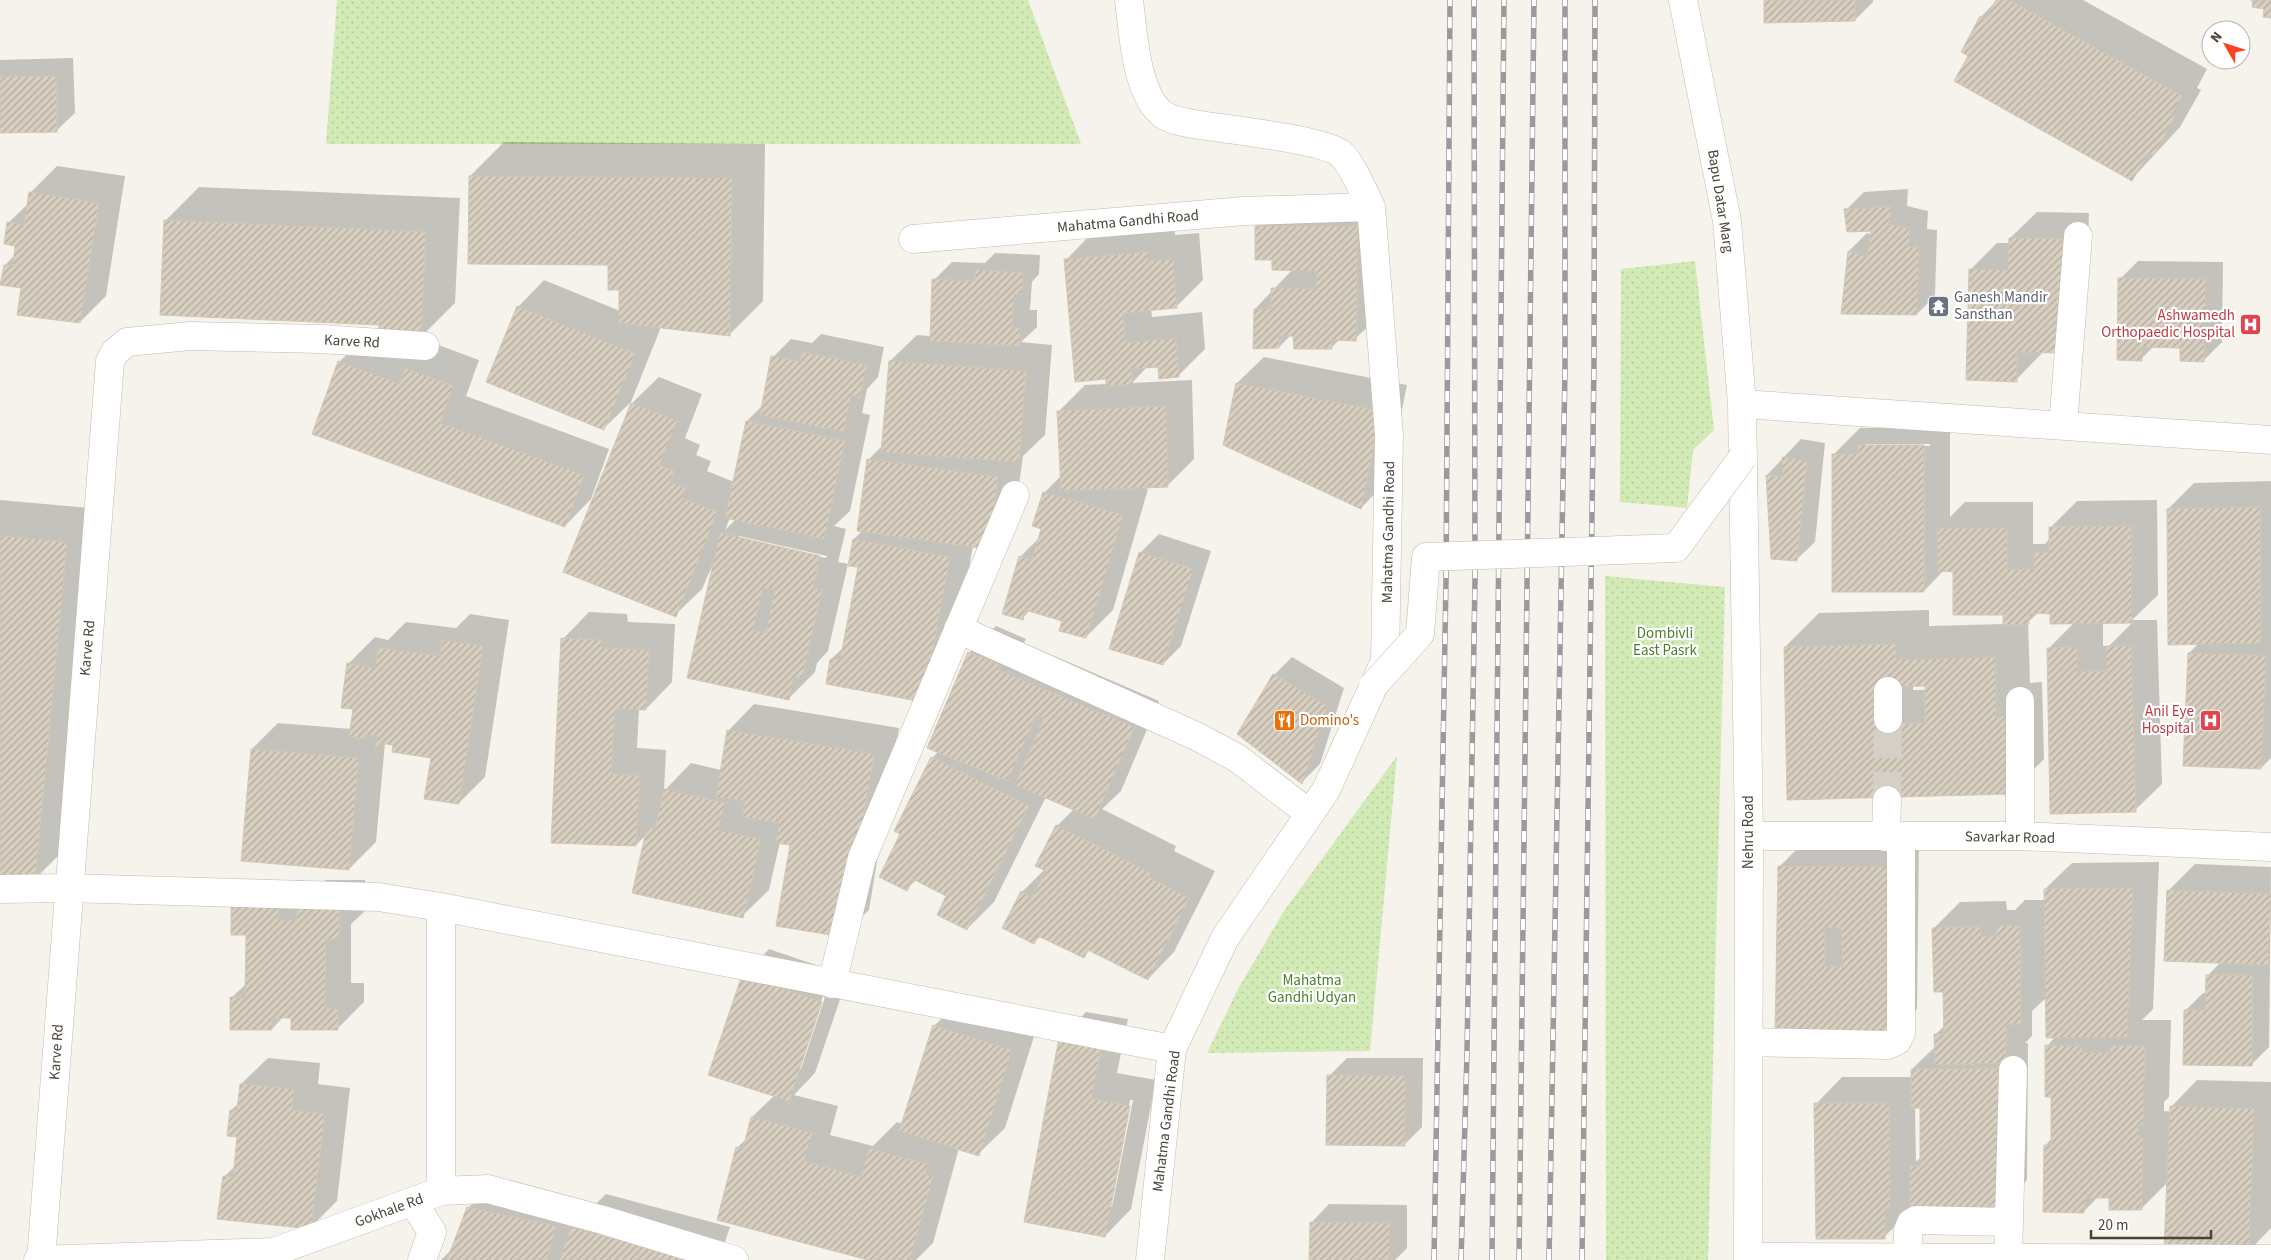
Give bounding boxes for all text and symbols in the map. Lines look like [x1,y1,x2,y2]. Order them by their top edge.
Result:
north arrow [2201,20,2251,70]
text: N [2206,28,2227,47]
street label: Bapu Datar Marg [1702,148,1739,255]
street label: Mahatma Gandhi Road [1056,205,1200,238]
place label: Ganesh Mandir Sansthan [1954,287,2049,325]
temple icon: Ganesh Mandir Sansthan [1926,294,1950,318]
place label: Ashwamedh Orthopaedic Hospital [2101,305,2235,343]
hospital icon: Ashwamedh Orthopaedic Hospital [2239,312,2263,336]
street label: Karve Rd [323,330,380,353]
street label: Mahatma Gandhi Road [1377,461,1400,603]
street label: Karve Rd [75,619,100,677]
park label: Dombivli East Pasrk [1633,623,1697,661]
place label: Anil Eye Hospital [2142,701,2194,739]
restaurant icon: Domino's [1272,708,1296,732]
hospital icon: Anil Eye Hospital [2198,708,2222,732]
place label: Domino's [1300,710,1359,731]
street label: Nehru Road [1738,795,1759,869]
street label: Savarkar Road [1965,826,2055,849]
park label: Mahatma Gandhi Udyan [1268,970,1356,1008]
street label: Karve Rd [44,1023,69,1081]
street label: Mahatma Gandhi Road [1147,1049,1186,1193]
street label: Gokhale Rd [352,1188,426,1233]
scale bar [2091,1208,2211,1240]
text: 20 m [2098,1215,2128,1236]

